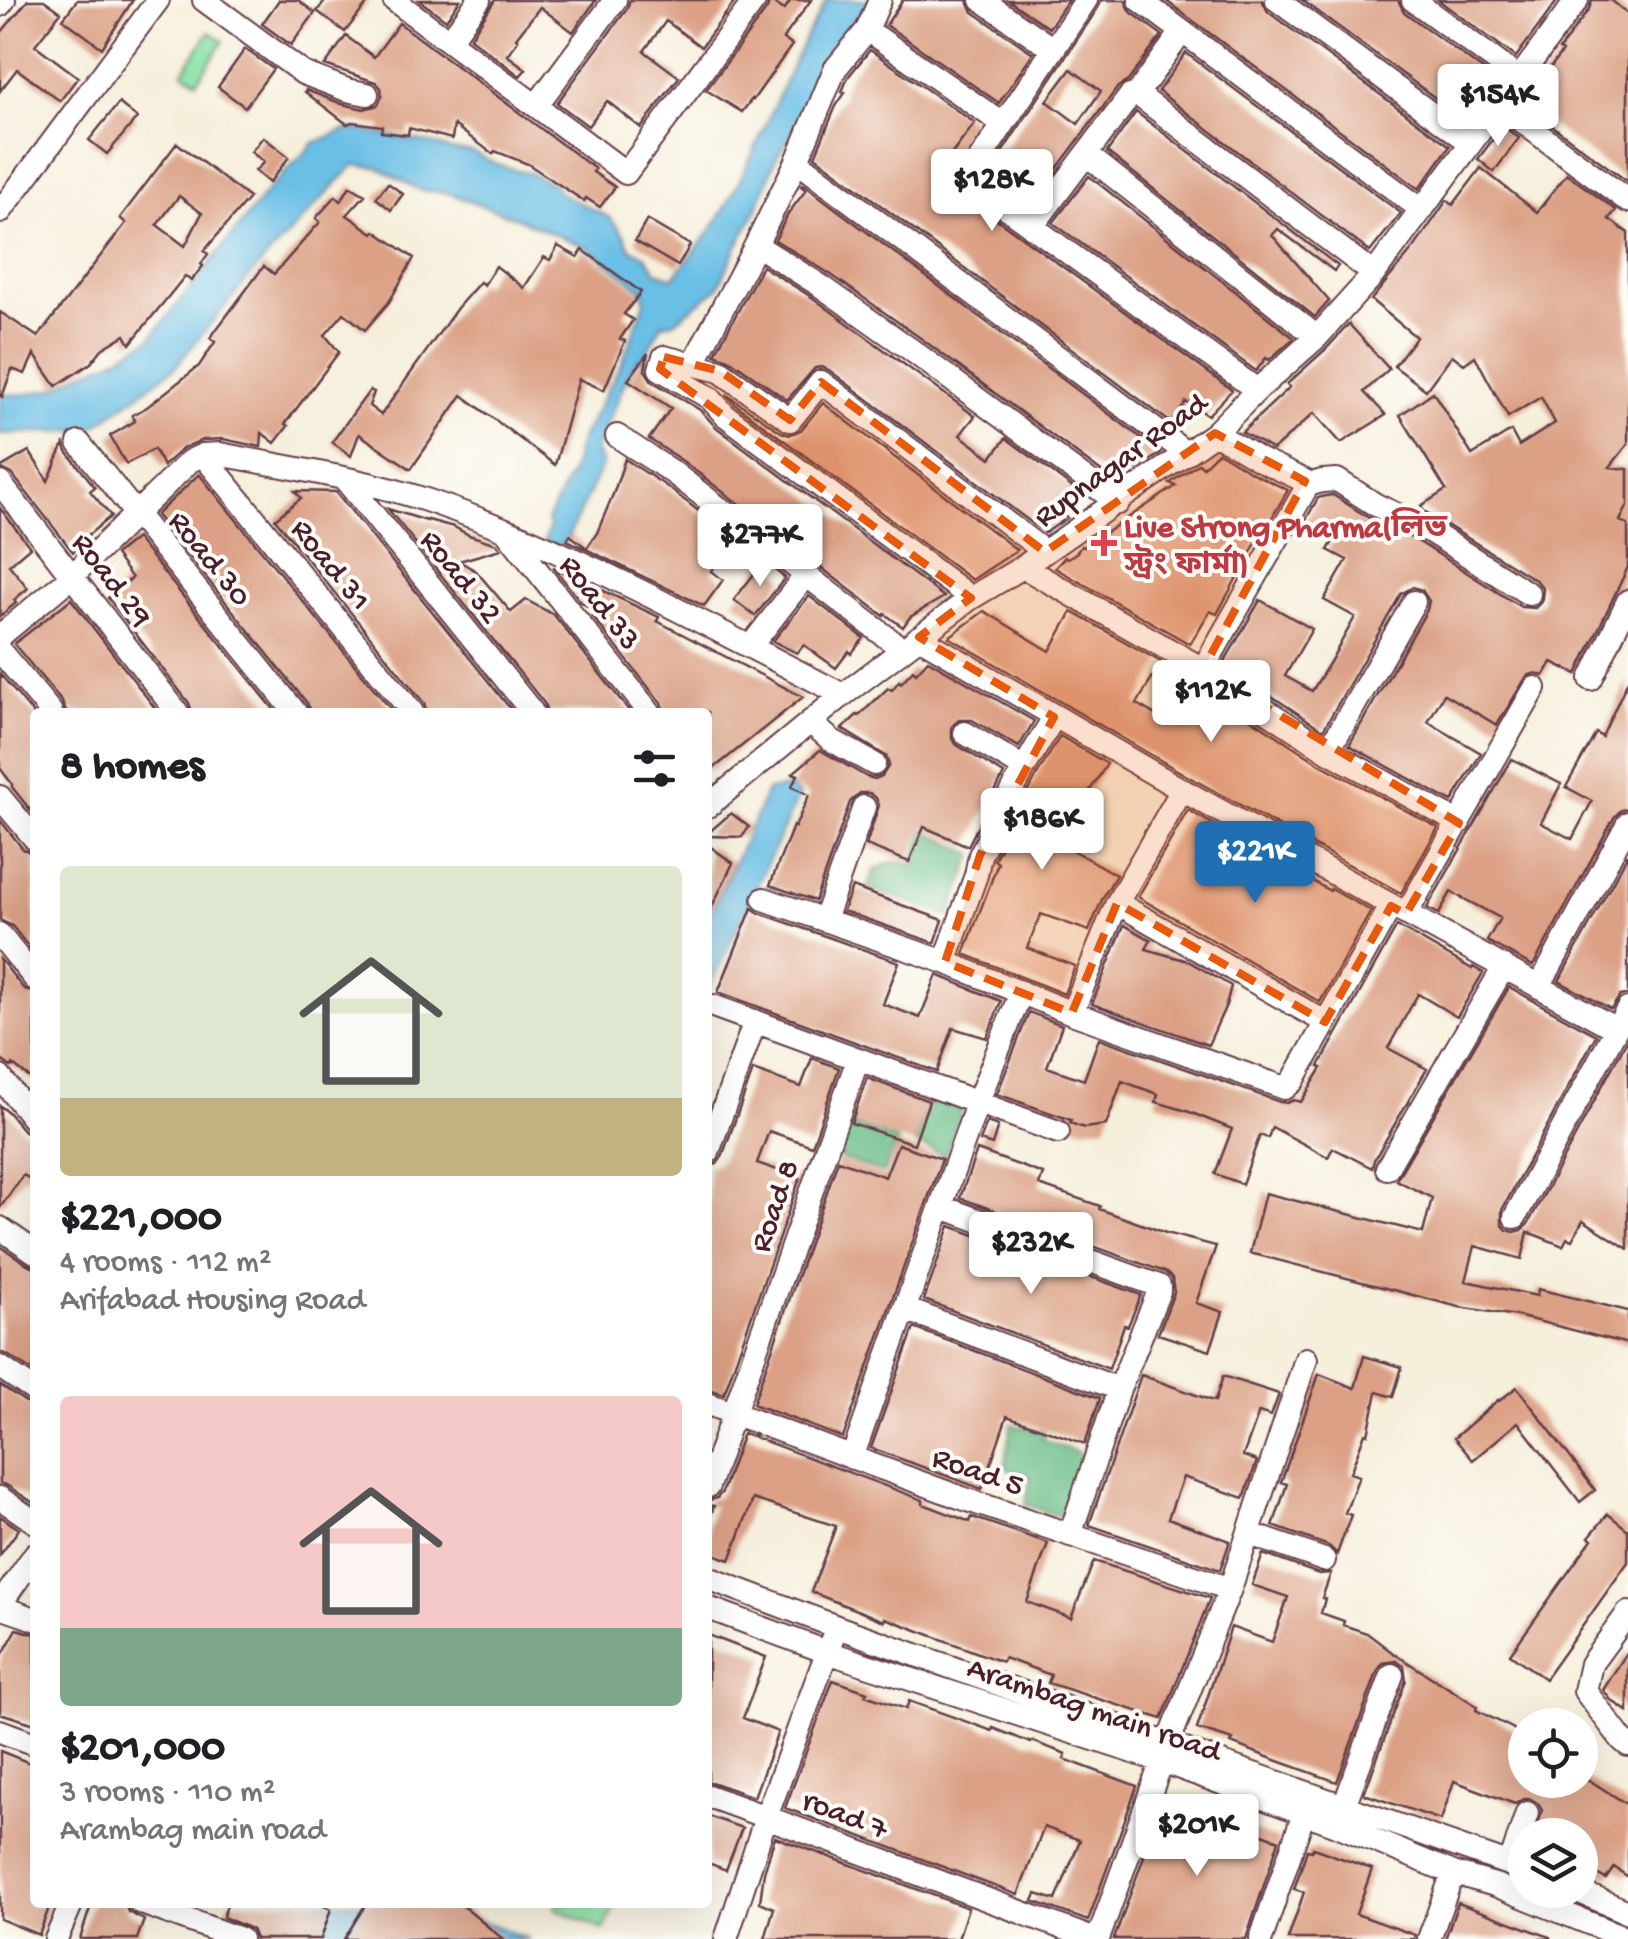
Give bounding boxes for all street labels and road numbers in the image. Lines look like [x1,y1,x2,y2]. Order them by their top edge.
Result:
street label: Rupnagar Road [1028,385,1218,538]
street label: Road 30 [158,505,258,616]
street label: Road 31 [281,513,378,620]
street label: Road 32 [410,524,508,633]
street label: Road 29 [61,526,159,636]
street label: Road 33 [549,549,647,659]
street label: Road 8 [743,1156,810,1258]
street label: Road 5 [927,1440,1028,1507]
street label: Arambag main road [962,1650,1227,1774]
street label: road 7 [796,1783,894,1851]

